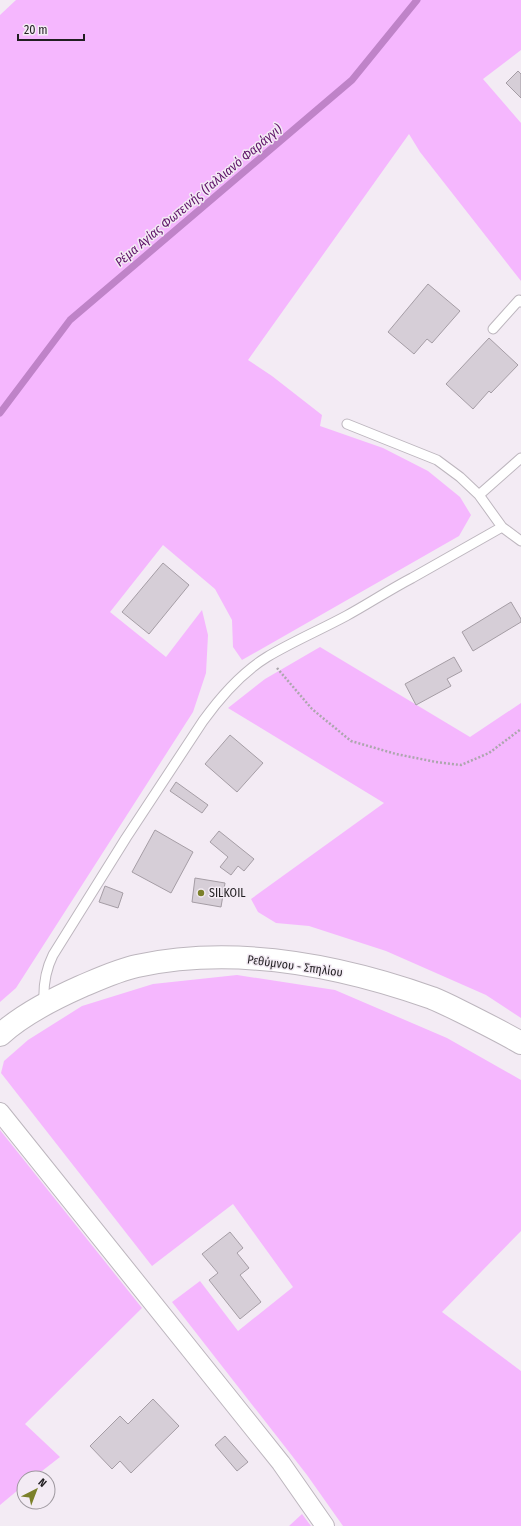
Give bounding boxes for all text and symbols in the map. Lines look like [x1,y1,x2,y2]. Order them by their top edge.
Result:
scale bar [18,16,84,42]
text: 20 m [24,23,48,37]
water label: Ρέμα Αγίας Φωτεινής (Γαλλιανό Φαράγγι) [112,121,285,270]
place label: SILKOIL [209,886,246,900]
marker: SILKOIL [196,888,206,898]
street label: Ρεθύμνου - Σπηλίου [246,952,344,980]
north arrow [16,1470,56,1510]
text: N [36,1476,49,1490]

